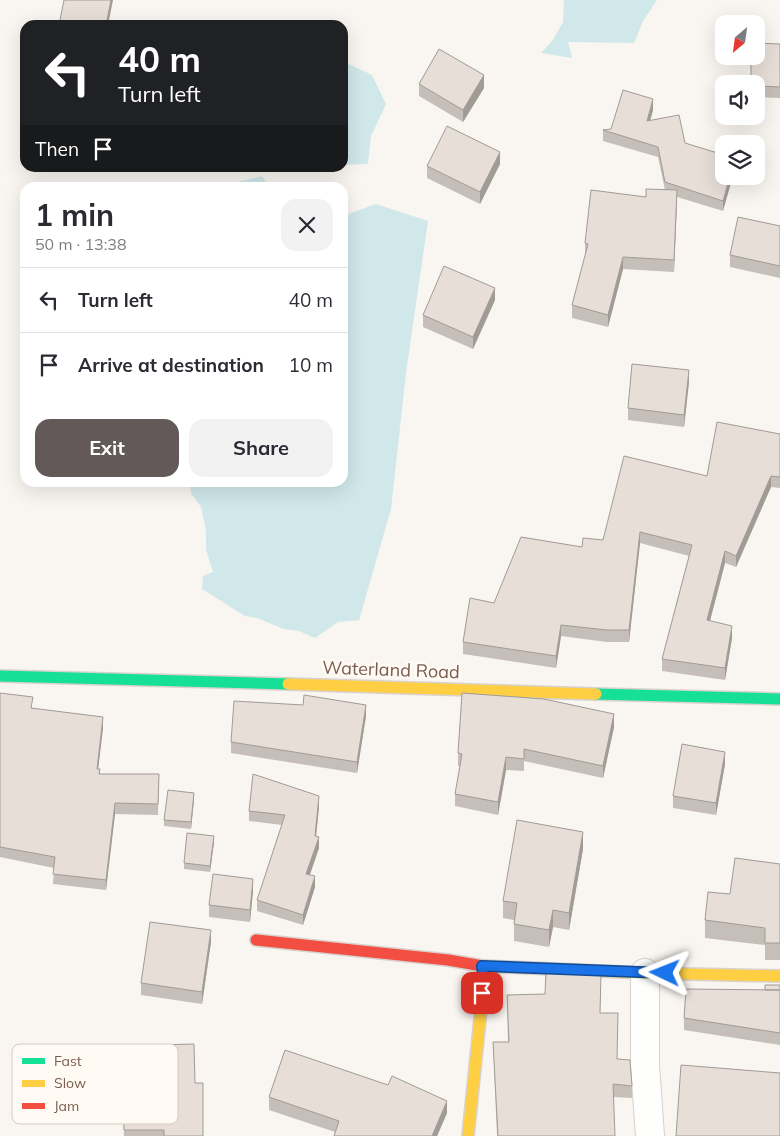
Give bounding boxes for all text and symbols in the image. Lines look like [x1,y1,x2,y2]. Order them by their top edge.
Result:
north arrow [715,15,765,65]
map controls [715,15,765,185]
text: 40 m [118,37,201,81]
icon: left [35,40,100,105]
button: sound [715,75,765,125]
text: Turn left [118,80,201,108]
icon: arrive [89,135,117,163]
button: layers [715,135,765,185]
text: Then [35,137,79,161]
text: 1 min [35,196,114,234]
button: close [281,199,333,251]
text: 50 m · 13:38 [35,234,127,254]
icon: left [35,286,63,314]
text: Turn left [78,288,153,312]
text: 40 m [289,288,333,312]
icon: arrive [35,351,63,379]
text: Arrive at destination [78,353,264,377]
text: 10 m [289,353,333,377]
button: Exit [35,419,179,477]
button: Share [189,419,333,477]
street label: Waterland Road [322,656,460,683]
position arrow [638,946,690,998]
pin [461,972,503,1014]
icon: arrive [468,979,496,1007]
legend [12,1044,178,1124]
text: Fast [54,1052,82,1070]
text: Slow [54,1074,86,1092]
text: Jam [54,1097,79,1115]

